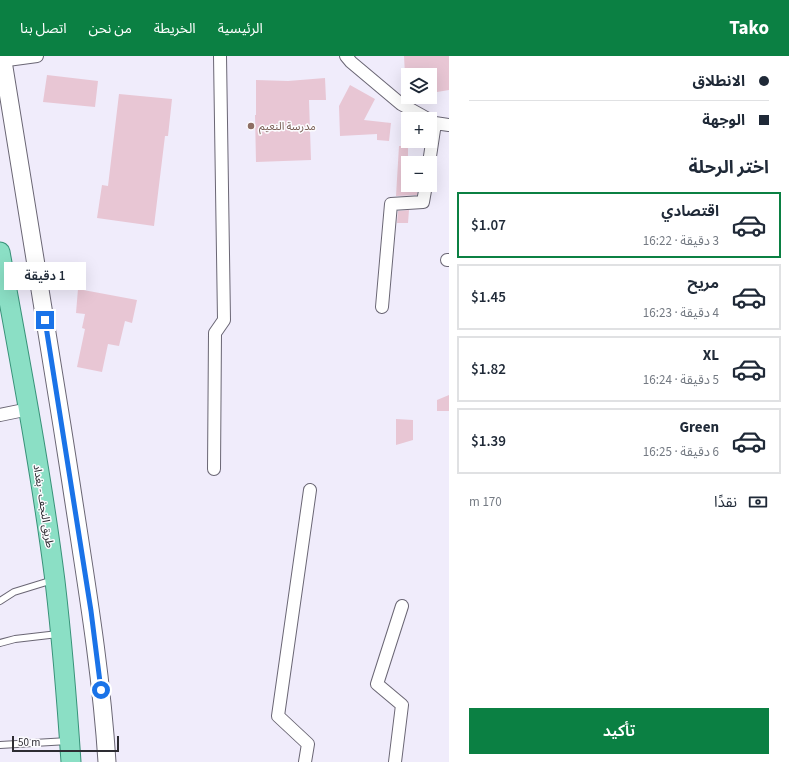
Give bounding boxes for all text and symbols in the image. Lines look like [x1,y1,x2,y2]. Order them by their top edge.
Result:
text: Tako [729,15,769,42]
text: اتصل بنا [20,19,66,39]
text: من نحن [88,19,132,39]
text: الخريطة [154,19,196,39]
text: الرئيسية [218,19,263,39]
map controls [401,68,437,192]
button: layers [401,68,437,104]
text: الانطلاق [693,71,745,92]
text: الوجهة [702,110,745,131]
button: + [401,112,437,148]
place label: مدرسة النعيم [259,119,316,135]
marker: مدرسة النعيم [246,121,256,131]
text: اختر الرحلة [689,155,769,180]
button: − [401,156,437,192]
text: اقتصادي [661,201,719,222]
icon: car [731,207,767,243]
text: $1.07 [471,215,506,236]
text: 3 دقيقة · 16:22 [643,232,719,250]
callout: 1 دقيقة [4,262,86,290]
text: 1 دقيقة [25,267,65,285]
text: مريح [687,273,719,294]
icon: car [731,279,767,315]
text: $1.45 [471,287,506,308]
text: 4 دقيقة · 16:23 [643,304,719,322]
route end [36,311,54,329]
text: XL [703,345,719,366]
icon: car [731,351,767,387]
text: $1.82 [471,359,506,380]
text: 5 دقيقة · 16:24 [643,371,719,389]
text: Green [679,417,719,438]
icon: car [731,423,767,459]
text: $1.39 [471,431,506,452]
text: 6 دقيقة · 16:25 [643,443,719,461]
street label: طريق النجف - بغداد [29,463,58,549]
icon: cash [747,491,769,513]
text: نقدًا [714,492,737,513]
text: 170 m [469,493,502,511]
route start [92,681,110,699]
button: تأكيد [469,708,769,754]
scale bar [12,734,119,753]
text: 50 m [18,735,40,750]

